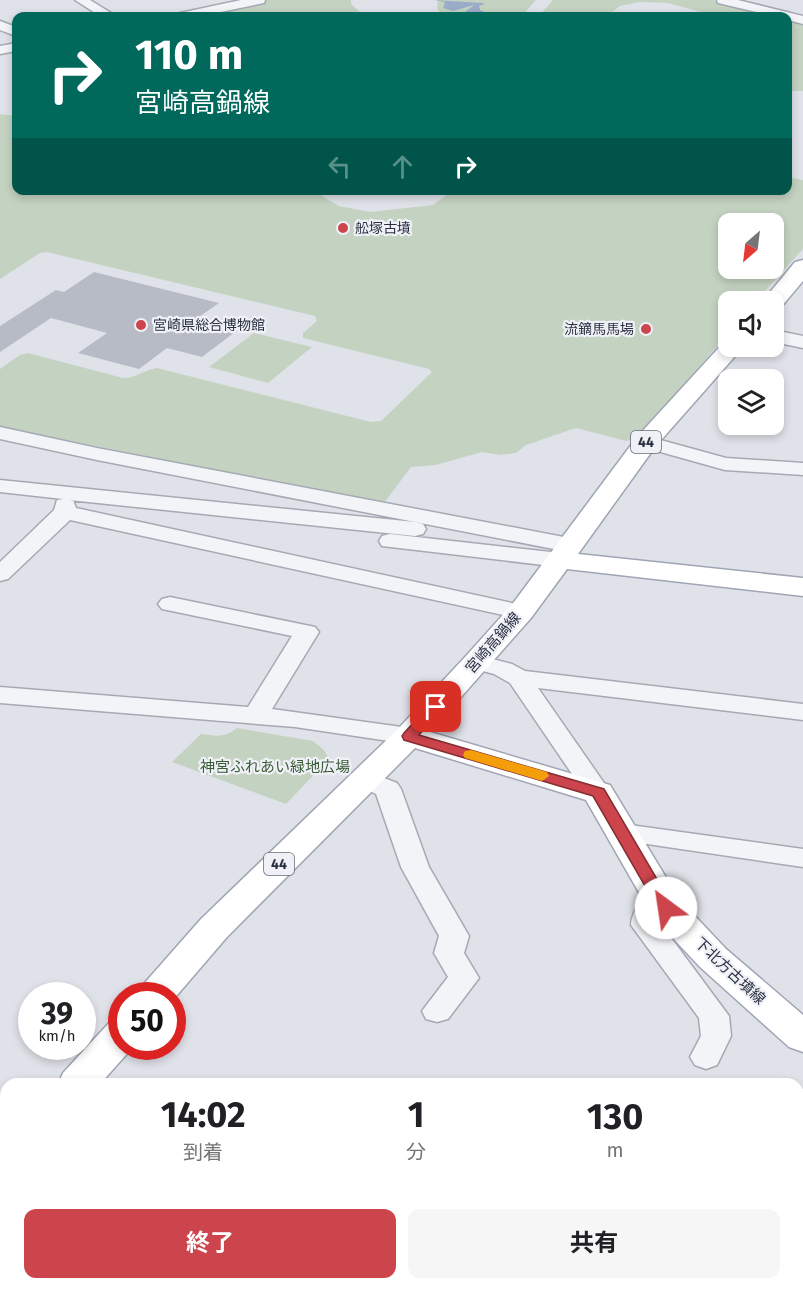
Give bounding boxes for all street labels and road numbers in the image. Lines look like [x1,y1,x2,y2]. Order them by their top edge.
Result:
road number: 44 [631,431,661,453]
street label: 宮崎高鍋線 [462,609,524,677]
road number: 44 [264,853,294,875]
street label: 下北方古墳線 [691,934,769,1008]

